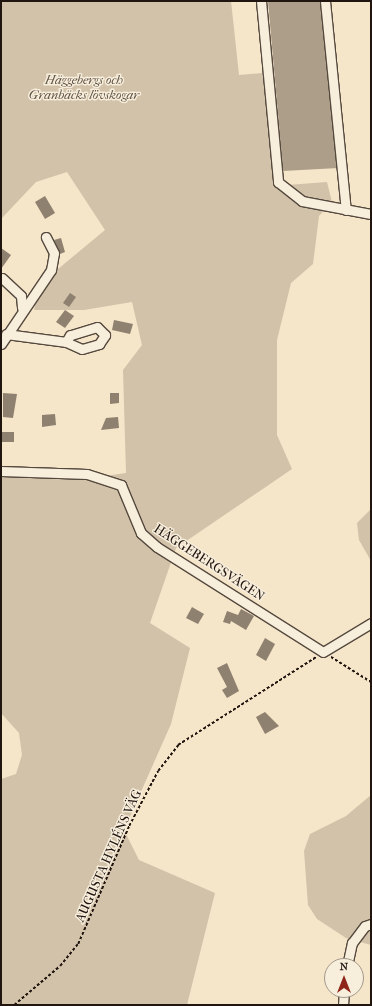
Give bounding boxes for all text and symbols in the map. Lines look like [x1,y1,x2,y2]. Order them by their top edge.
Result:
park label: Häggebergs och Granbäcks lövskogar [29,73,139,104]
street label: HÄGGEBERGSVÄGEN [151,521,267,605]
street label: AUGUSTA HYLÉNS VÄG [73,787,145,925]
north arrow [324,958,364,998]
text: N [340,960,348,973]

